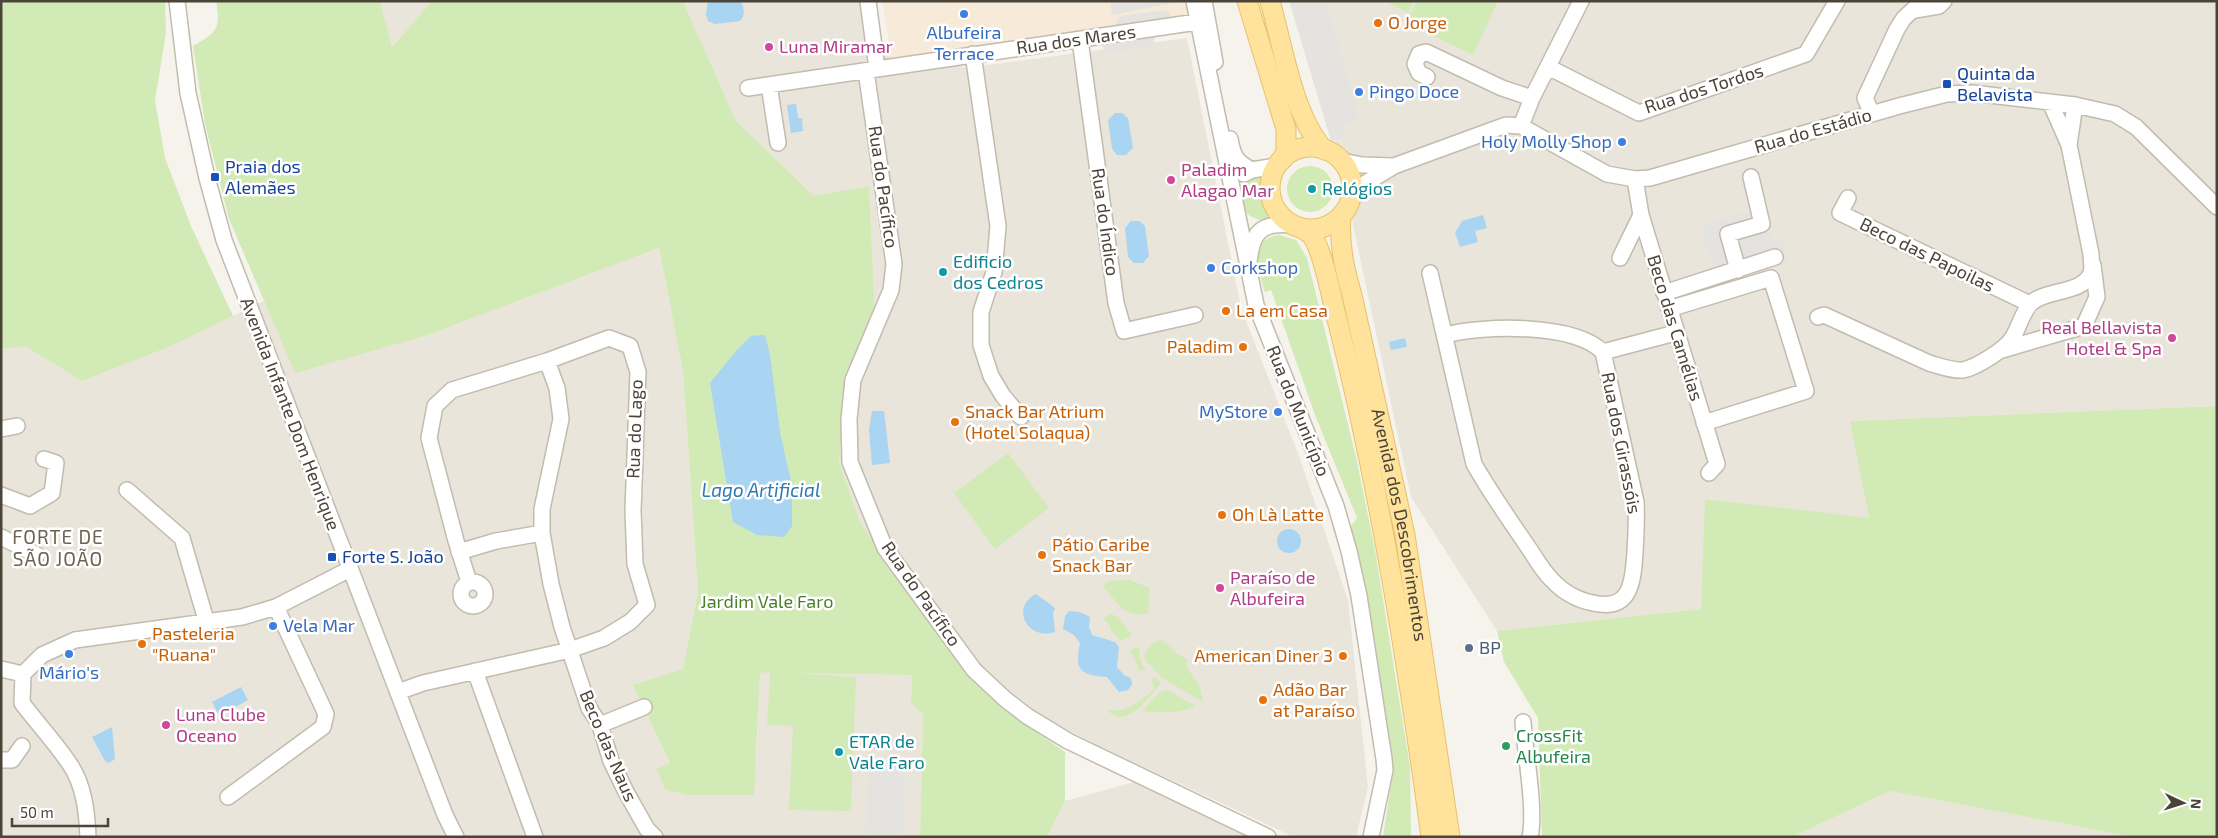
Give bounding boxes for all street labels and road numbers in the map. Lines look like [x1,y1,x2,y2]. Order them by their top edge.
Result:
street label: Rua dos Mares [1015,20,1137,58]
street label: Rua dos Tordos [1641,58,1766,118]
street label: Rua do Estádio [1752,103,1874,157]
street label: Rua do Pacífico [865,124,903,249]
street label: Rua do Índico [1088,167,1124,277]
street label: Beco das Papoilas [1857,212,1998,296]
street label: Beco das Camélias [1643,252,1709,403]
street label: Avenida Infante Dom Henrique [236,294,346,533]
street label: Rua do Município [1263,342,1335,479]
street label: Rua dos Girassóis [1597,370,1647,516]
street label: Rua do Lago [621,379,647,479]
street label: Avenida dos Descobrimentos [1367,406,1433,643]
street label: Rua do Pacífico [877,537,966,650]
street label: Beco das Naus [576,687,642,805]

